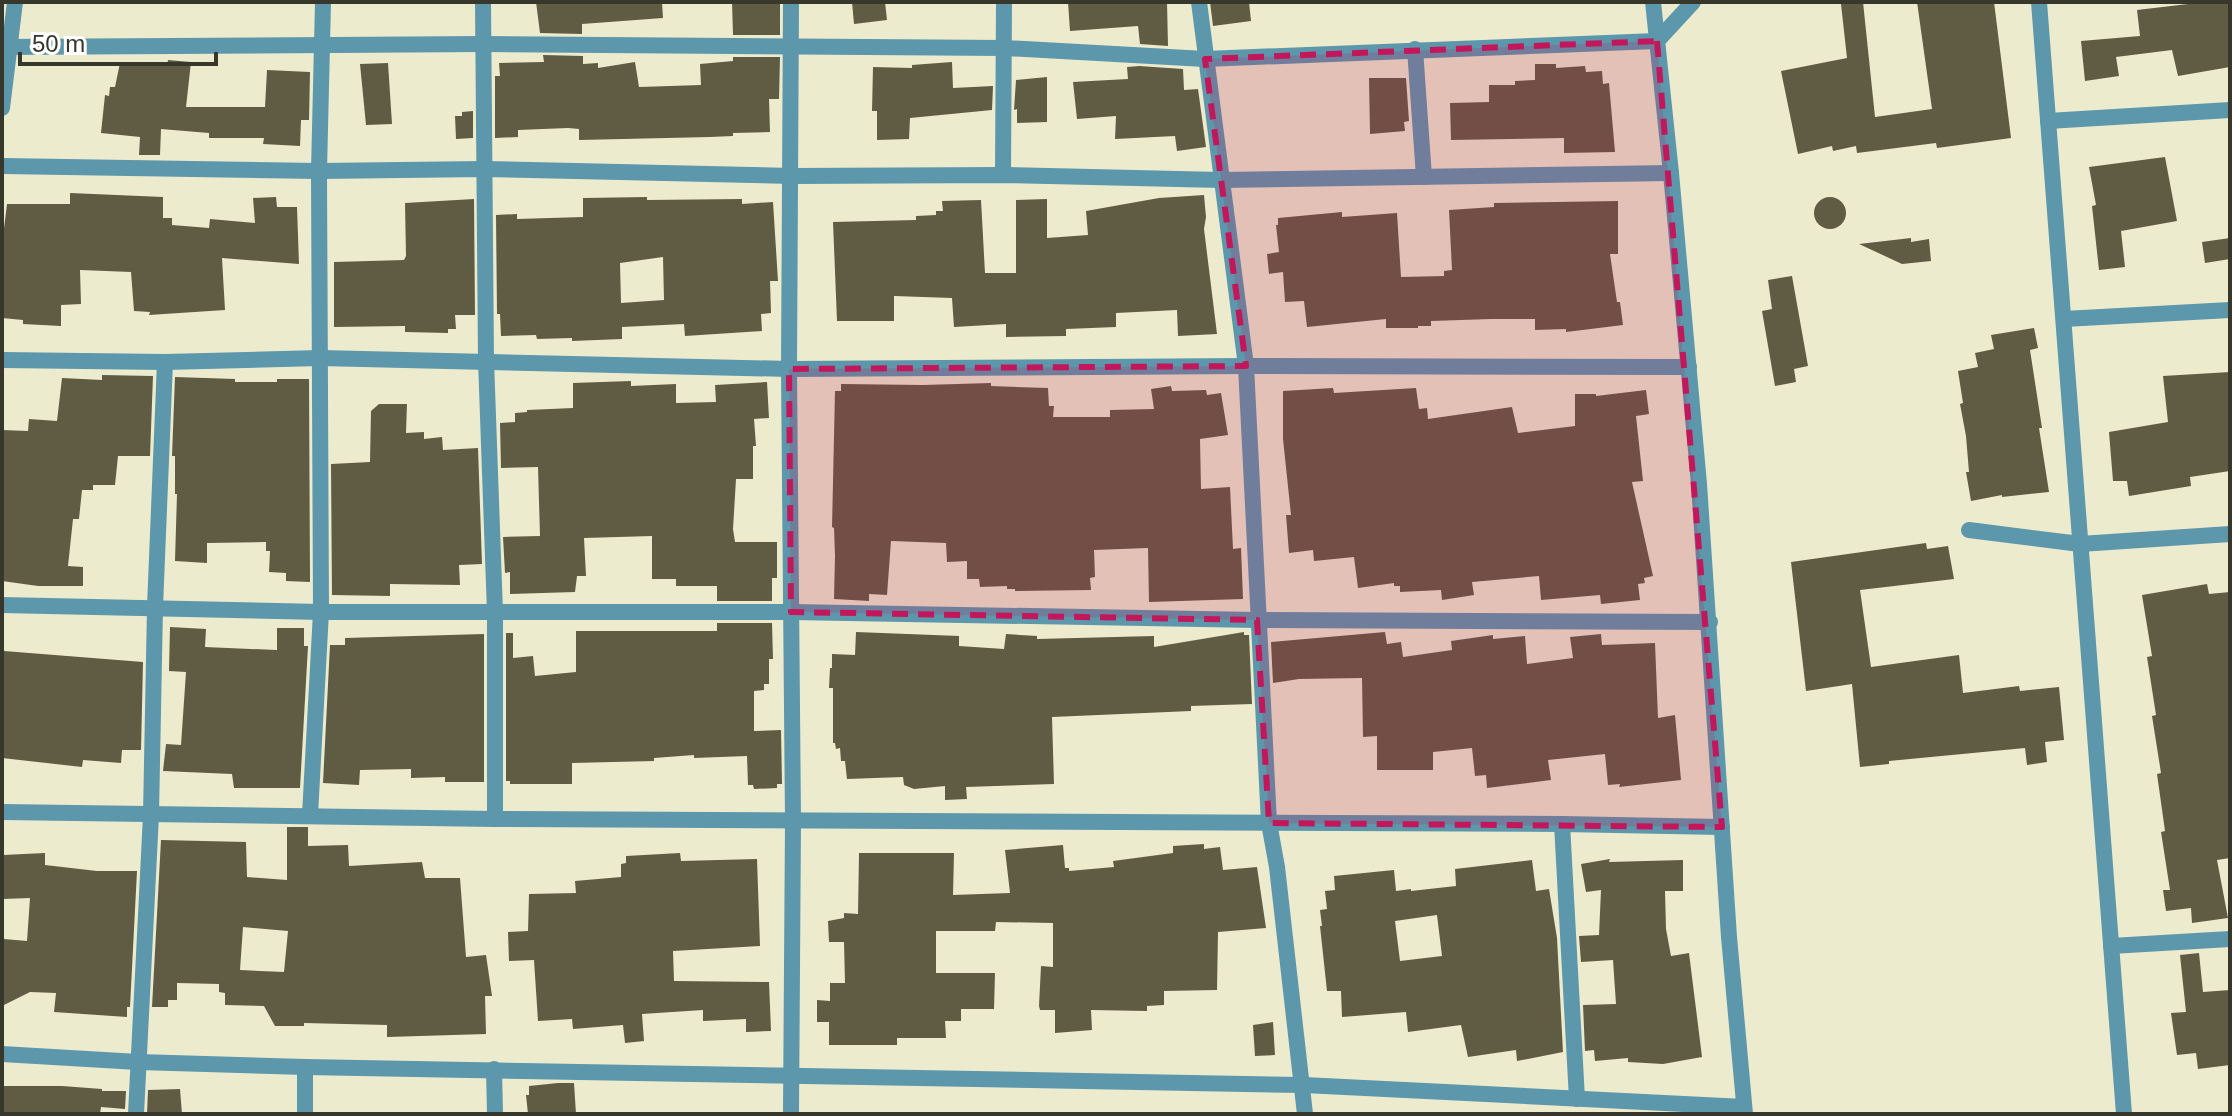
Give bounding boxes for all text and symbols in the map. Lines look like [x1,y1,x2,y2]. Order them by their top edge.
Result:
scale bar [20,16,216,66]
text: 50 m [32,30,85,57]

